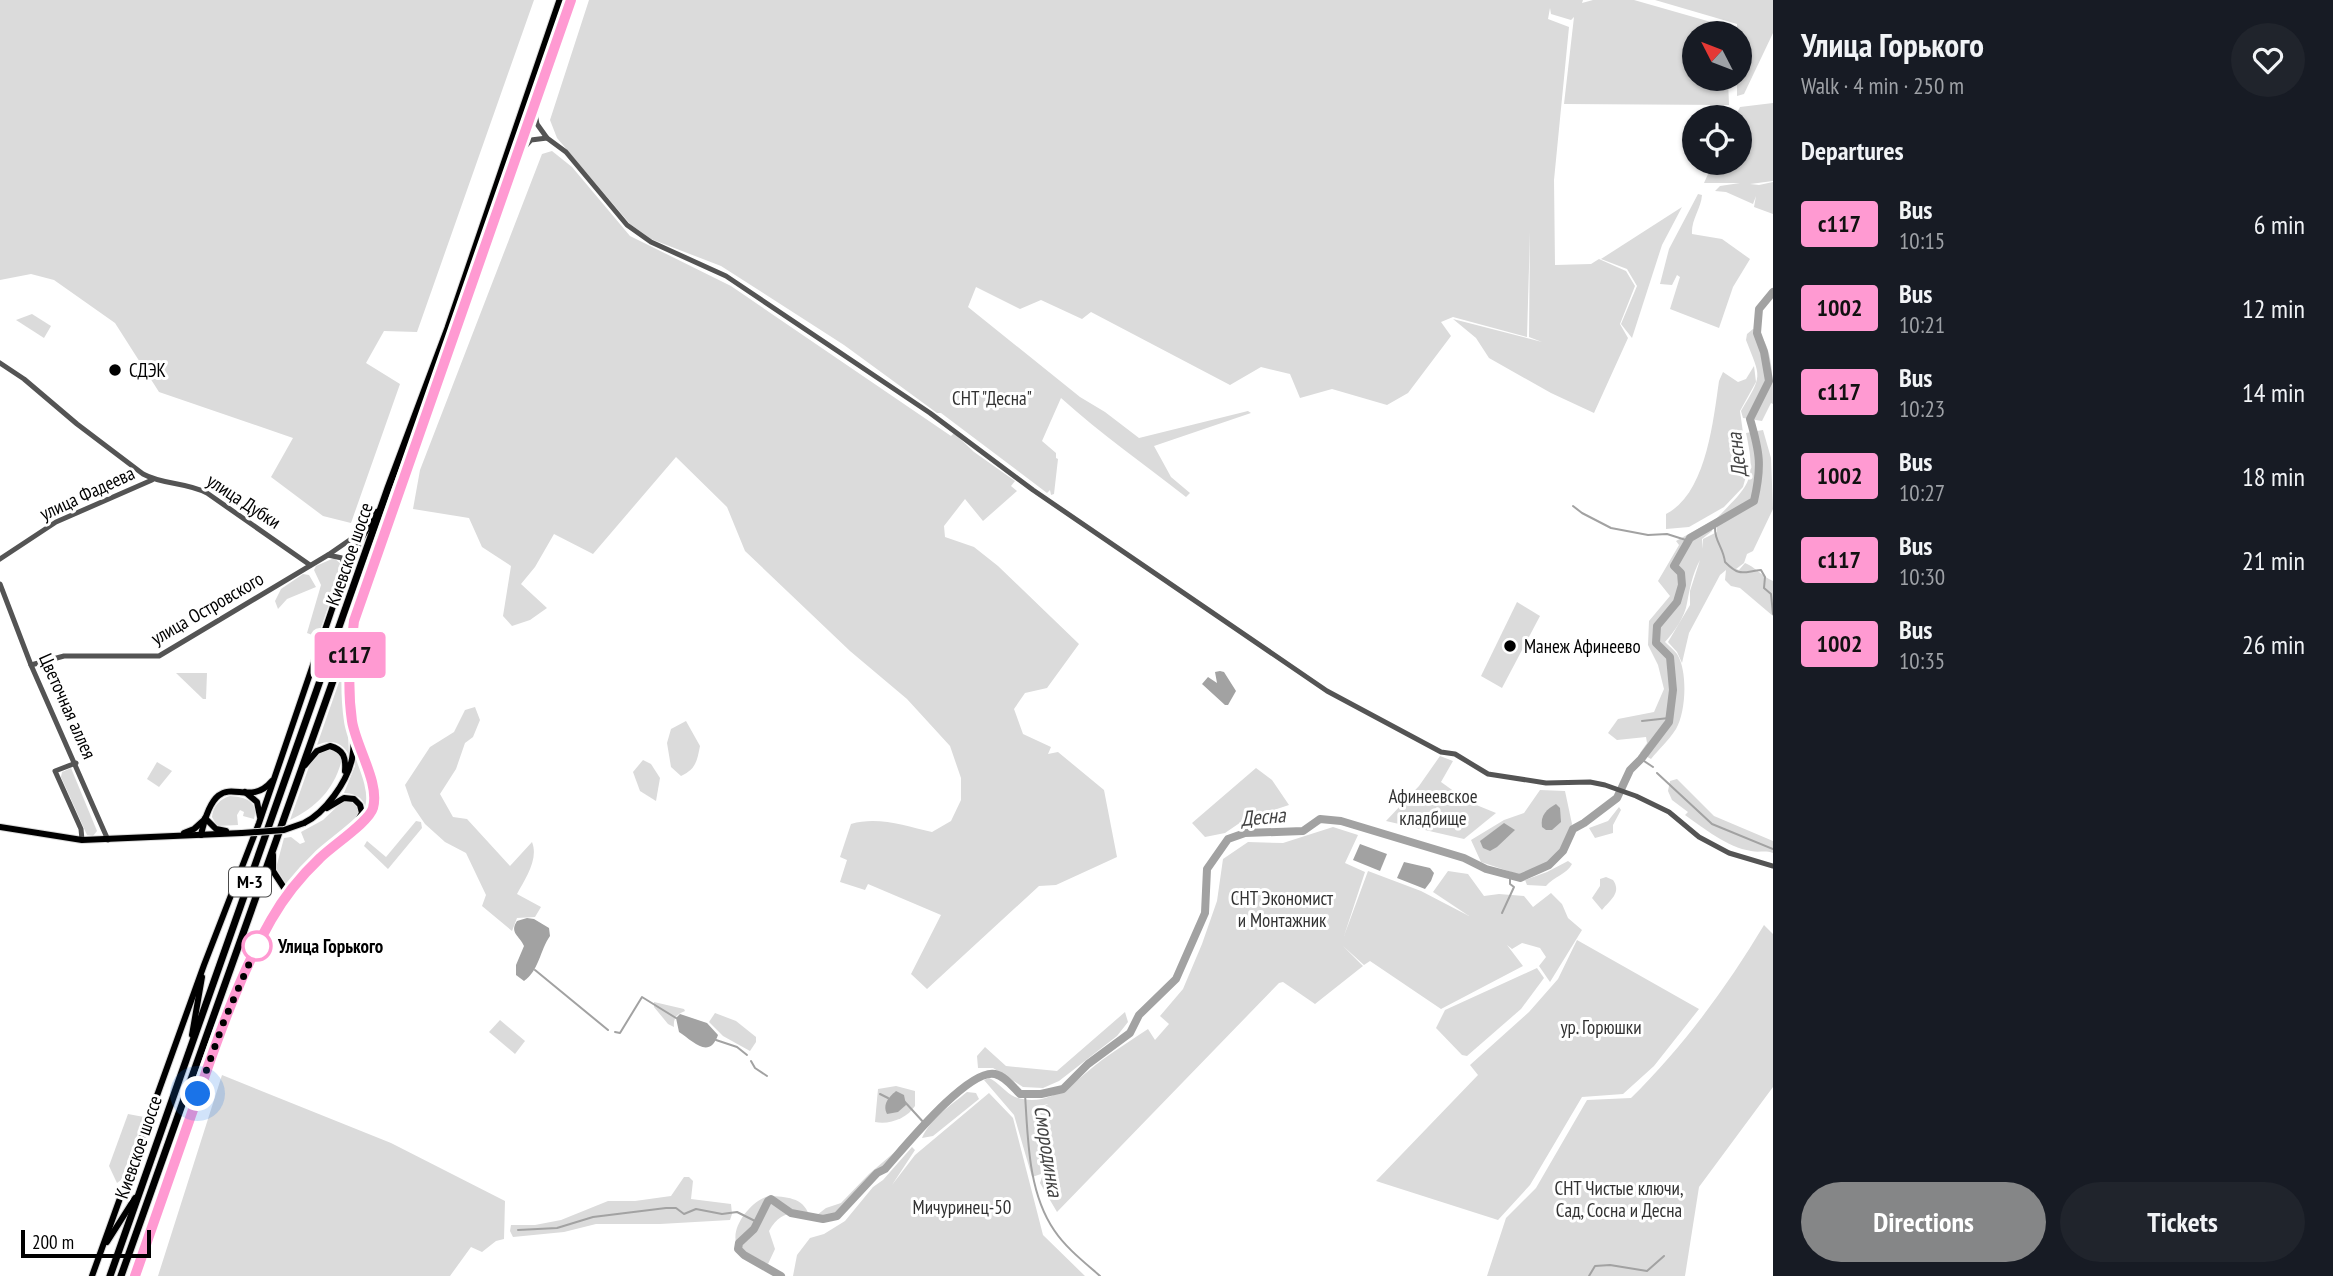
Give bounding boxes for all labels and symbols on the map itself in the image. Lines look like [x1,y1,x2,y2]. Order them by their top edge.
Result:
north arrow [1682,21,1752,91]
place label: СДЭК [129,358,166,382]
marker: СДЭК [107,362,123,378]
park label: СНТ "Десна" [952,386,1032,410]
water label: Десна [1720,430,1753,480]
street label: улица Фадеева [36,461,138,525]
street label: улица Дубки [202,468,286,534]
street label: Киевское шоссе [320,499,378,609]
street label: улица Островского [146,566,268,650]
line badge: с117 [301,632,399,678]
place label: Манеж Афинеево [1524,634,1641,658]
marker: Манеж Афинеево [1502,638,1518,654]
street label: Цветочная аллея [34,649,102,763]
park label: Афинеевское кладбище [1388,784,1478,830]
water label: Десна [1239,801,1288,832]
road number: М-3 [229,868,271,897]
park label: СНТ Экономист и Монтажник [1231,886,1334,932]
marker: Улица Горького [242,931,272,961]
place label: Улица Горького [277,934,383,958]
park label: ур. Горюшки [1560,1015,1642,1039]
your location [180,1076,215,1111]
street label: Киевское шоссе [109,1092,167,1202]
water label: Смородинка [1028,1103,1069,1200]
park label: СНТ Чистые ключи, Сад, Сосна и Десна [1554,1176,1684,1222]
park label: Мичуринец-50 [913,1195,1011,1219]
scale bar [21,1227,150,1259]

